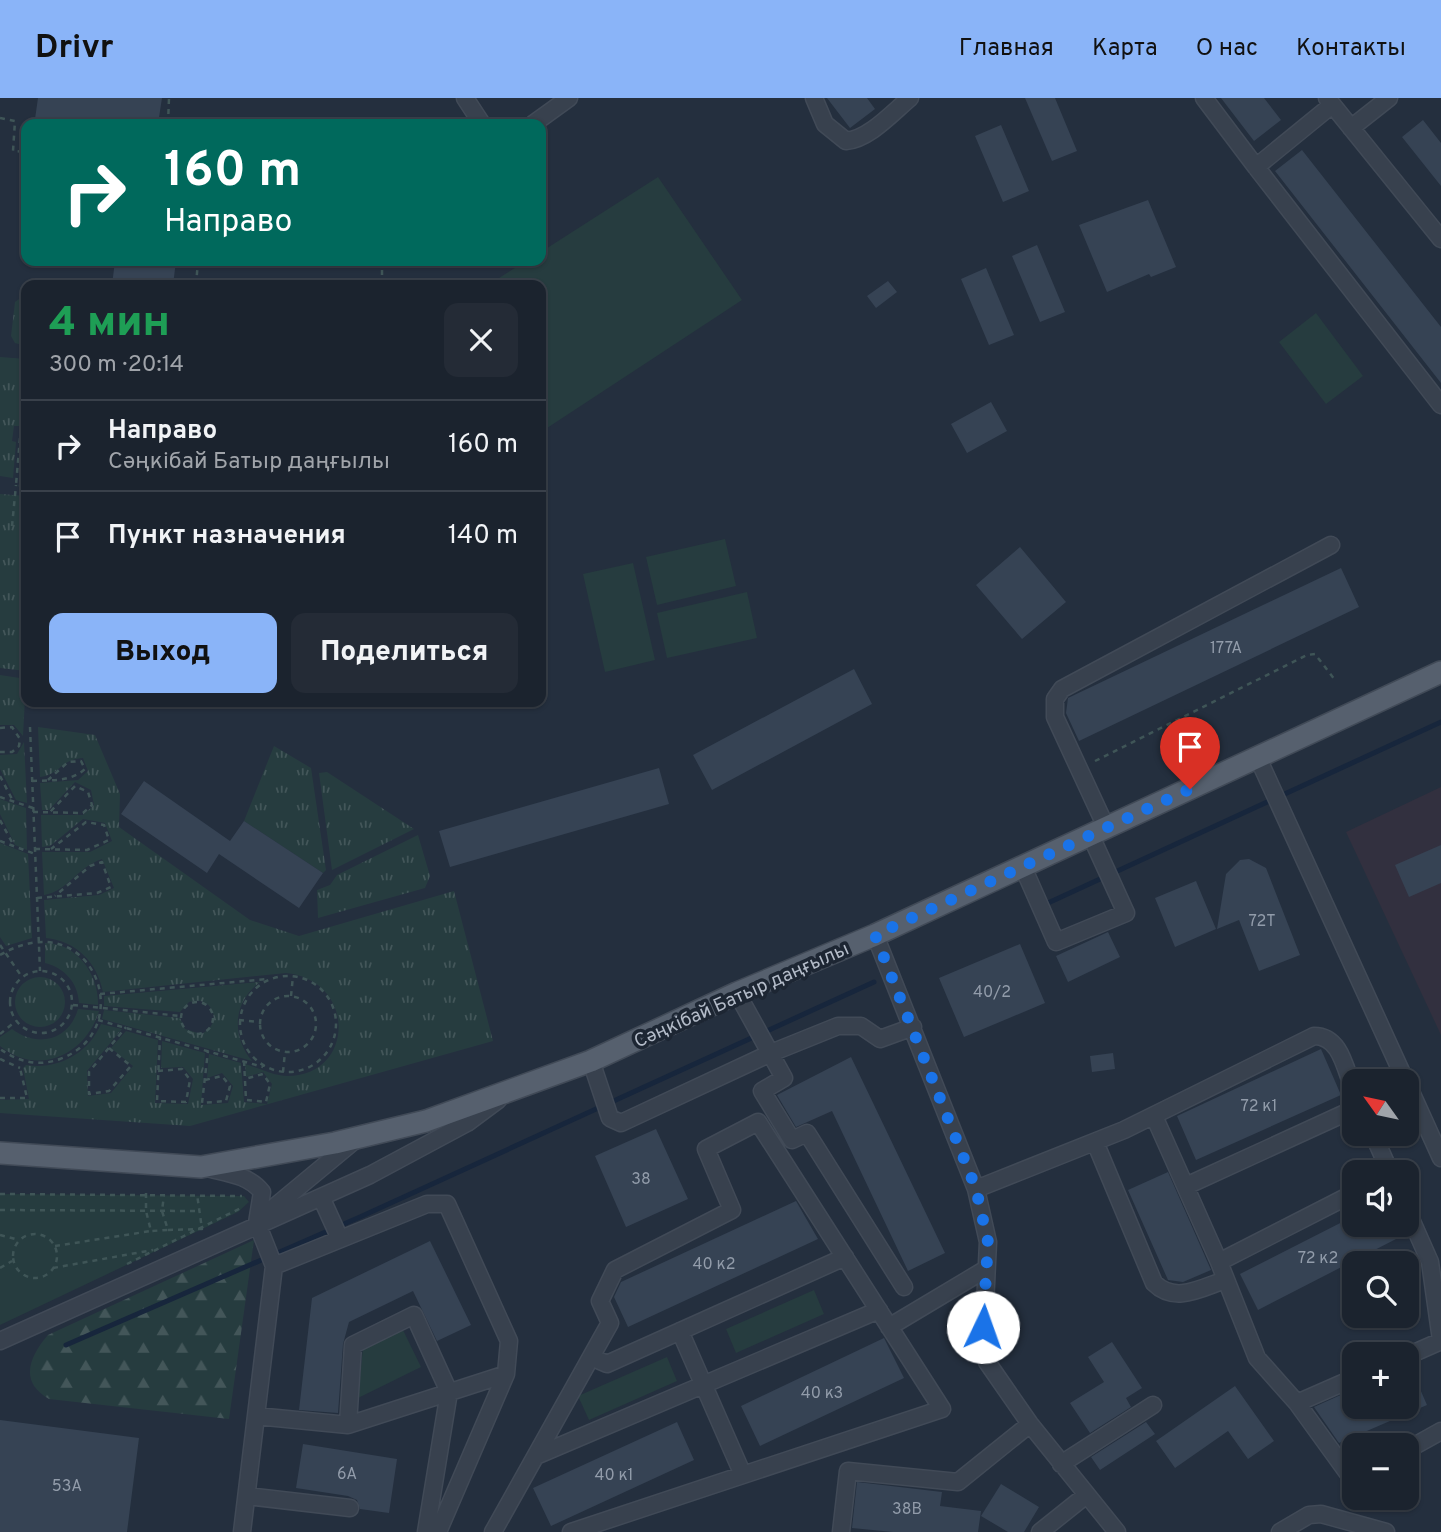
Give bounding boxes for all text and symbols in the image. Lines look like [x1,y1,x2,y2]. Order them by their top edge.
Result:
text: Drivr [35,28,114,70]
text: Главная [959,34,1054,64]
text: Карта [1092,34,1158,64]
text: О нас [1196,34,1258,64]
text: Контакты [1296,34,1406,64]
text: 160 m [164,142,301,204]
icon: right [49,147,140,238]
text: Направо [164,203,292,243]
text: 4 мин [49,298,170,351]
button: close [444,303,518,377]
text: 300 m · 20:14 [49,351,184,380]
text: Направо [108,415,217,448]
icon: right [49,427,87,465]
text: 160 m [448,429,518,462]
text: Сәңкібай Батыр даңғылы [108,448,390,477]
icon: arrive [49,518,87,556]
text: Пункт назначения [108,520,346,553]
text: 140 m [448,520,518,553]
button: Выход [49,613,277,693]
button: Поделиться [291,613,518,693]
house number: 177А [1210,639,1242,659]
pin [1160,717,1220,789]
icon: arrive [1171,728,1209,766]
house number: 72Т [1248,912,1276,932]
street label: Сәңкібай Батыр даңғылы [631,938,853,1054]
house number: 40/2 [973,983,1011,1003]
north arrow [1342,1069,1419,1146]
map controls [1342,1069,1419,1510]
house number: 72 к1 [1241,1097,1277,1117]
button: sound [1342,1160,1419,1237]
house number: 38 [631,1170,651,1190]
house number: 72 к2 [1298,1249,1338,1269]
button: search [1342,1251,1419,1328]
house number: 40 к2 [693,1255,735,1275]
position arrow [946,1290,1020,1364]
button: + [1342,1342,1419,1419]
house number: 40 к3 [801,1384,843,1404]
button: − [1342,1433,1419,1510]
house number: 6А [337,1465,357,1485]
house number: 40 к1 [594,1466,634,1486]
house number: 53А [52,1477,82,1497]
house number: 38В [892,1500,922,1520]

